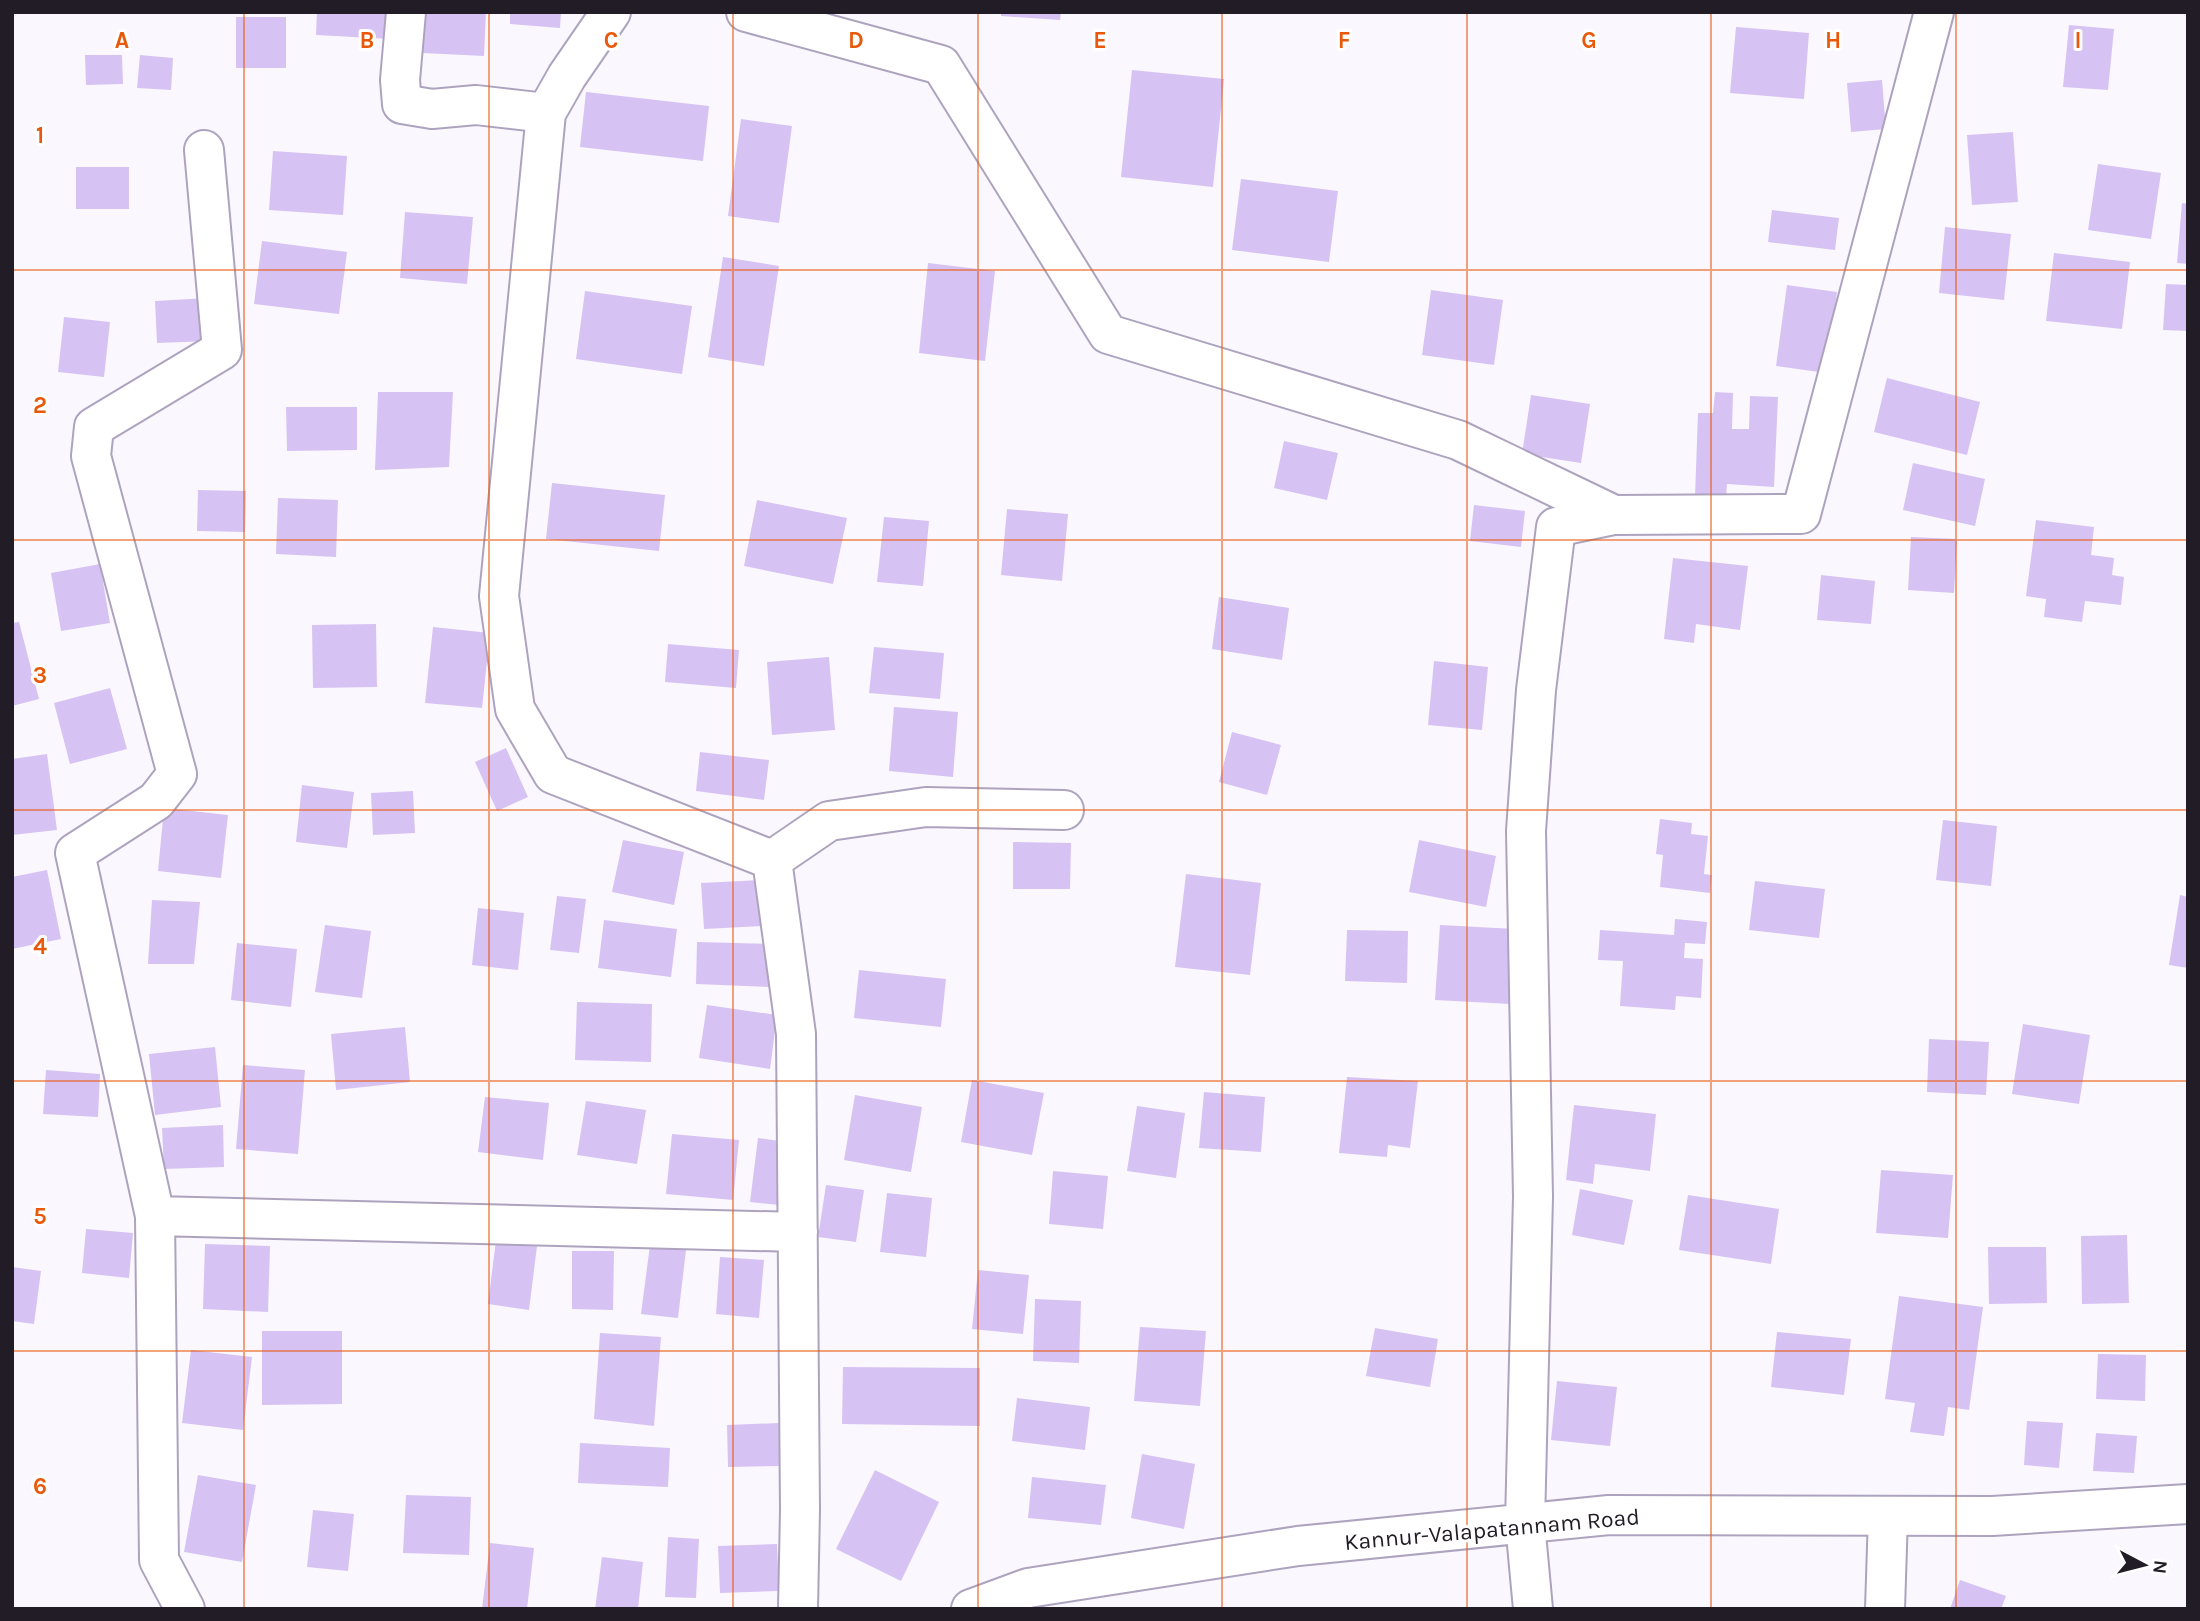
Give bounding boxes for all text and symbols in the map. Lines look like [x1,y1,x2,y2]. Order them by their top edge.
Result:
text: A [115,27,129,54]
text: B [360,27,374,54]
text: C [604,27,618,54]
text: D [848,27,864,54]
text: E [1093,27,1107,54]
text: F [1338,27,1350,54]
text: G [1581,27,1597,54]
text: H [1825,27,1841,54]
text: I [2074,27,2082,54]
text: 1 [36,122,44,149]
text: 2 [33,392,47,419]
text: 3 [33,662,47,689]
text: 4 [33,933,47,960]
text: 5 [33,1203,47,1230]
text: 6 [33,1473,47,1500]
street label: Kannur-Valapatannam Road [1343,1503,1641,1556]
north arrow [2109,1530,2179,1600]
text: N [2148,1559,2172,1575]

